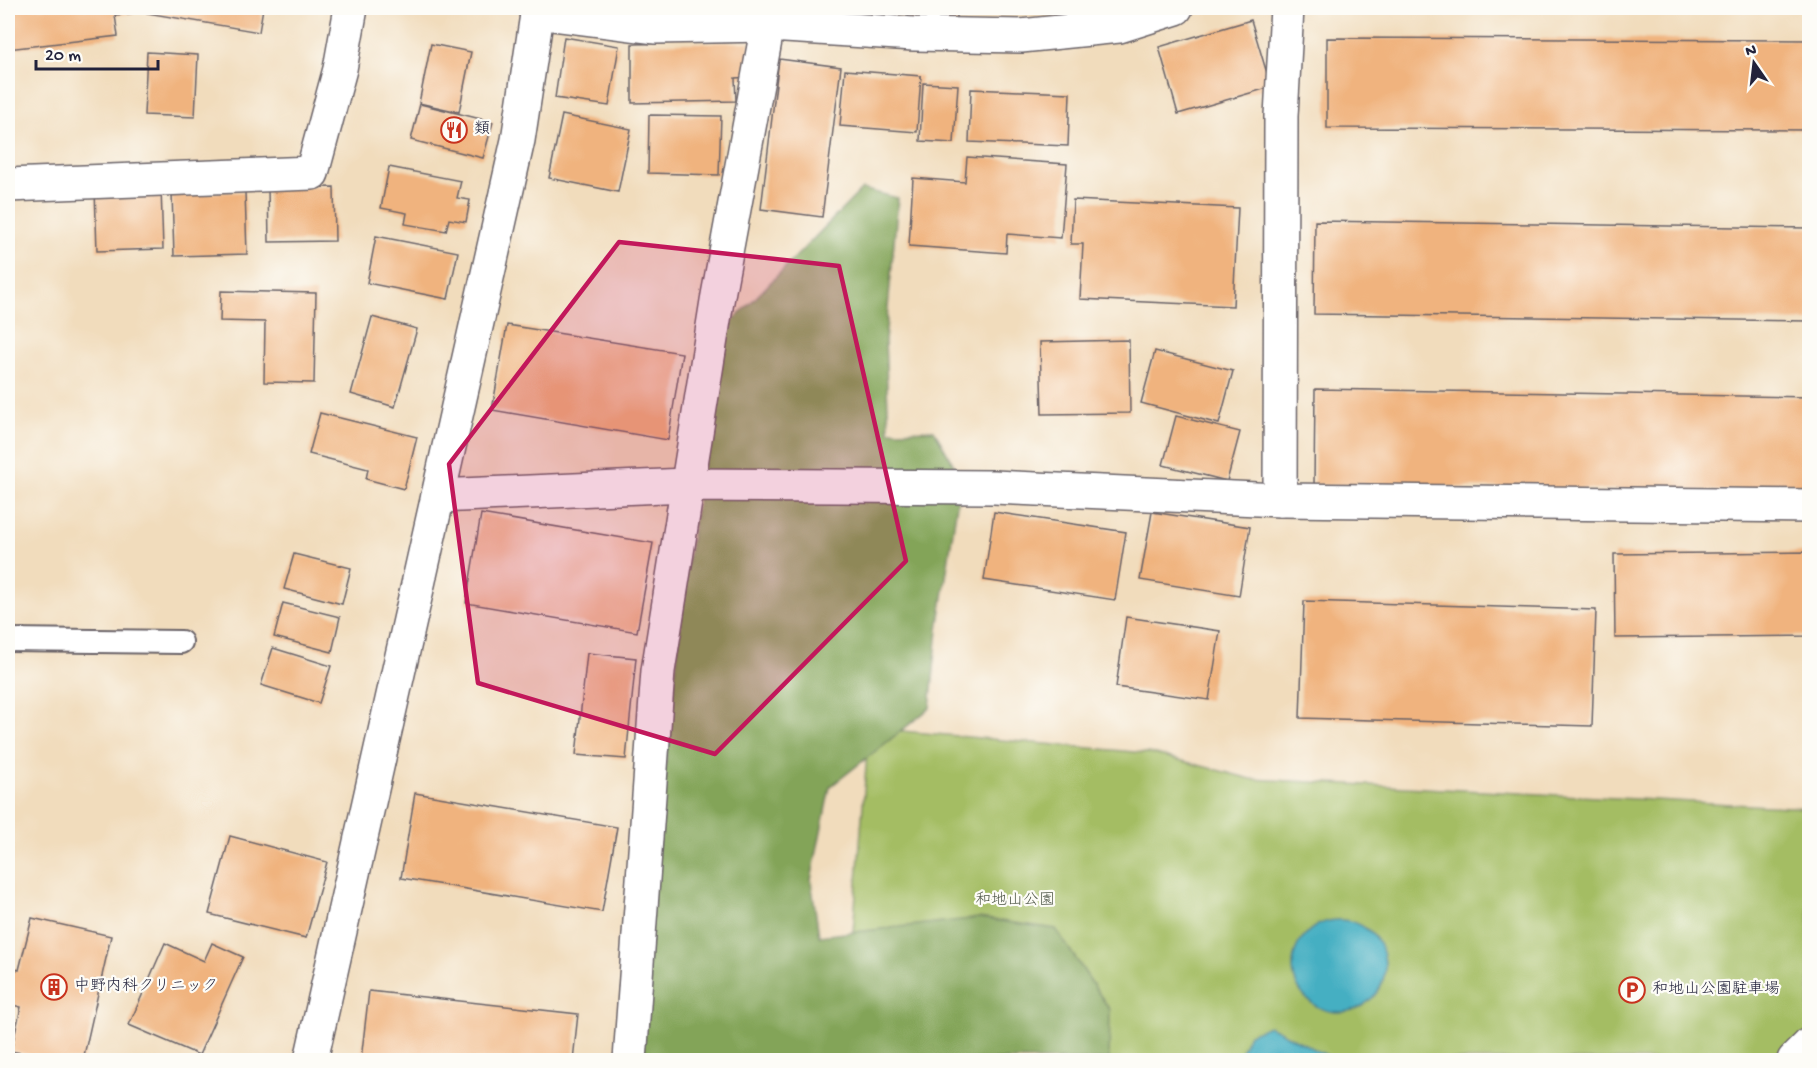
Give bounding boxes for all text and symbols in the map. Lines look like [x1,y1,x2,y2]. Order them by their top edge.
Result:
scale bar [36,33,158,71]
north arrow [1724,33,1784,93]
text: N [1744,41,1759,62]
text: 20 m [45,46,81,67]
restaurant icon: 類 [439,115,469,145]
place label: 類 [474,120,490,140]
park label: 和地山公園 [975,891,1055,911]
building icon: 中野内科クリニック [39,972,69,1002]
parking icon: 和地山公園駐車場 [1617,975,1647,1005]
place label: 中野内科クリニック [74,976,218,997]
place label: 和地山公園駐車場 [1652,980,1780,1000]

